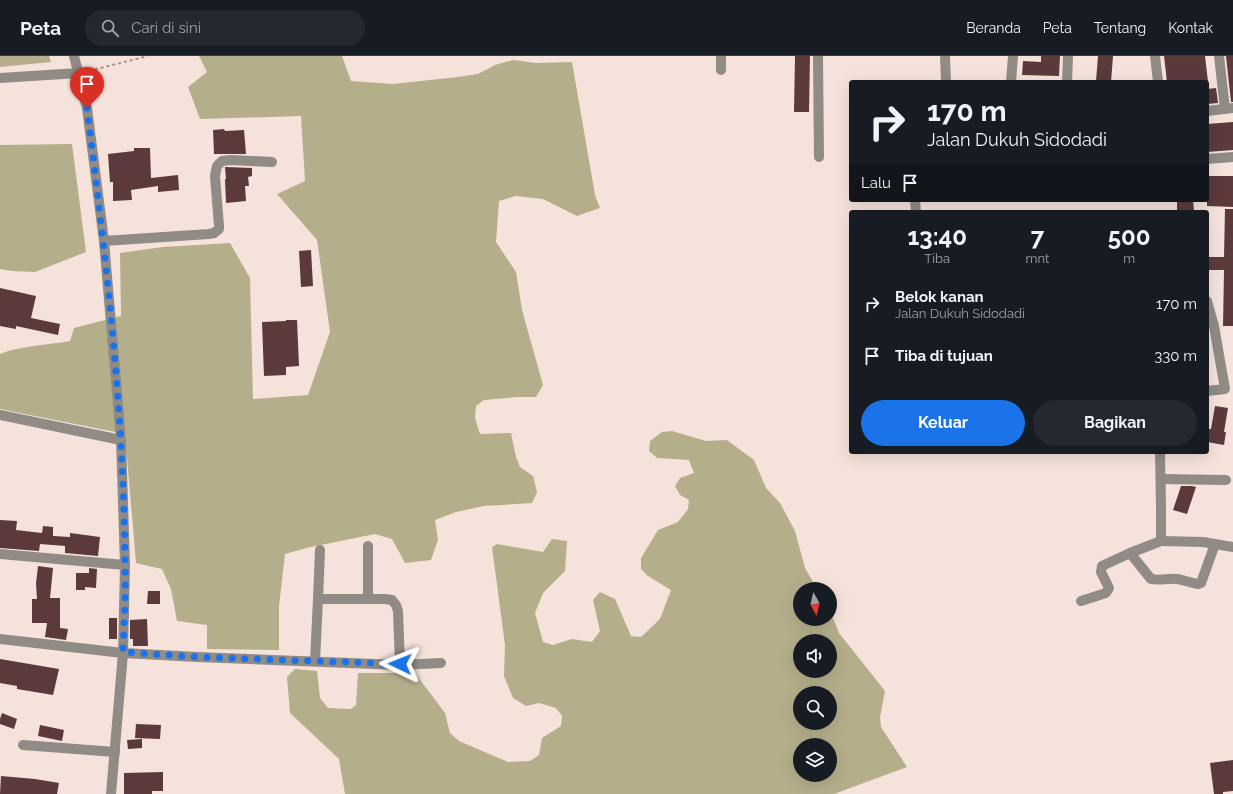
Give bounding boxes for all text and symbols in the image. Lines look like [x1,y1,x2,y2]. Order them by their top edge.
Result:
search box [85,10,365,46]
text: Peta [20,17,61,39]
icon: search [99,17,121,39]
text: Cari di sini [131,19,201,37]
text: Beranda [966,20,1021,36]
text: Peta [1043,20,1072,36]
text: Tentang [1094,20,1146,36]
text: Kontak [1168,20,1213,36]
pin [70,67,104,108]
icon: arrive [76,73,98,95]
text: 170 m [927,95,1007,128]
icon: right [861,96,913,148]
text: Jalan Dukuh Sidodadi [927,129,1107,150]
icon: arrive [899,172,921,194]
text: Lalu [861,174,891,192]
text: 13:40 [907,222,967,251]
text: 7 [1031,222,1044,251]
text: 500 [1108,222,1151,251]
text: Tiba [924,251,950,266]
text: mnt [1026,251,1049,266]
text: m [1123,251,1135,266]
text: Belok kanan [895,288,984,306]
icon: right [861,293,883,315]
text: 170 m [1156,295,1197,313]
text: Jalan Dukuh Sidodadi [895,306,1025,321]
icon: arrive [861,345,883,367]
text: Tiba di tujuan [895,347,993,365]
text: 330 m [1154,347,1197,365]
button: Keluar [861,400,1025,446]
button: Bagikan [1033,400,1197,446]
north arrow [793,582,837,626]
map controls [793,582,837,782]
button: sound [793,634,837,678]
position arrow [379,643,421,685]
button: search [793,686,837,730]
button: layers [793,738,837,782]

